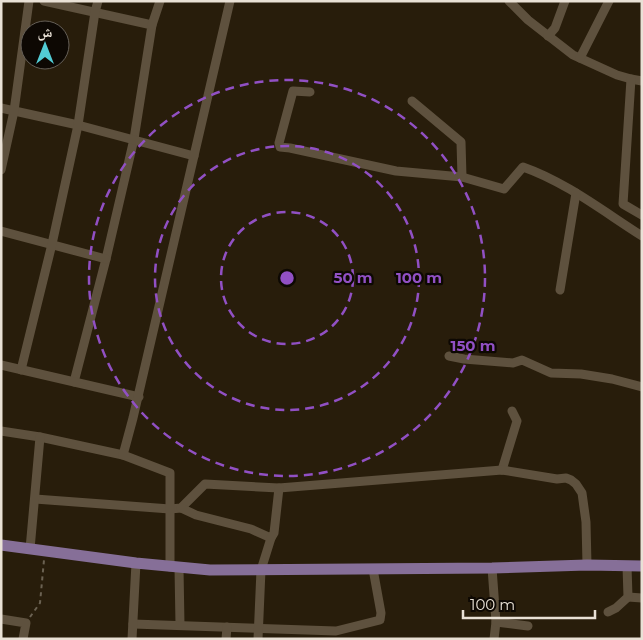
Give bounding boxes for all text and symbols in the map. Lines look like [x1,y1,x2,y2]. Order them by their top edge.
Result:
north arrow [20,20,70,70]
text: ش [38,23,53,41]
text: 50 m [333,268,373,287]
text: 100 m [396,268,442,287]
centre of rings [278,269,296,287]
text: 150 m [451,336,495,355]
scale bar [463,588,596,620]
text: 100 m [470,595,515,614]

